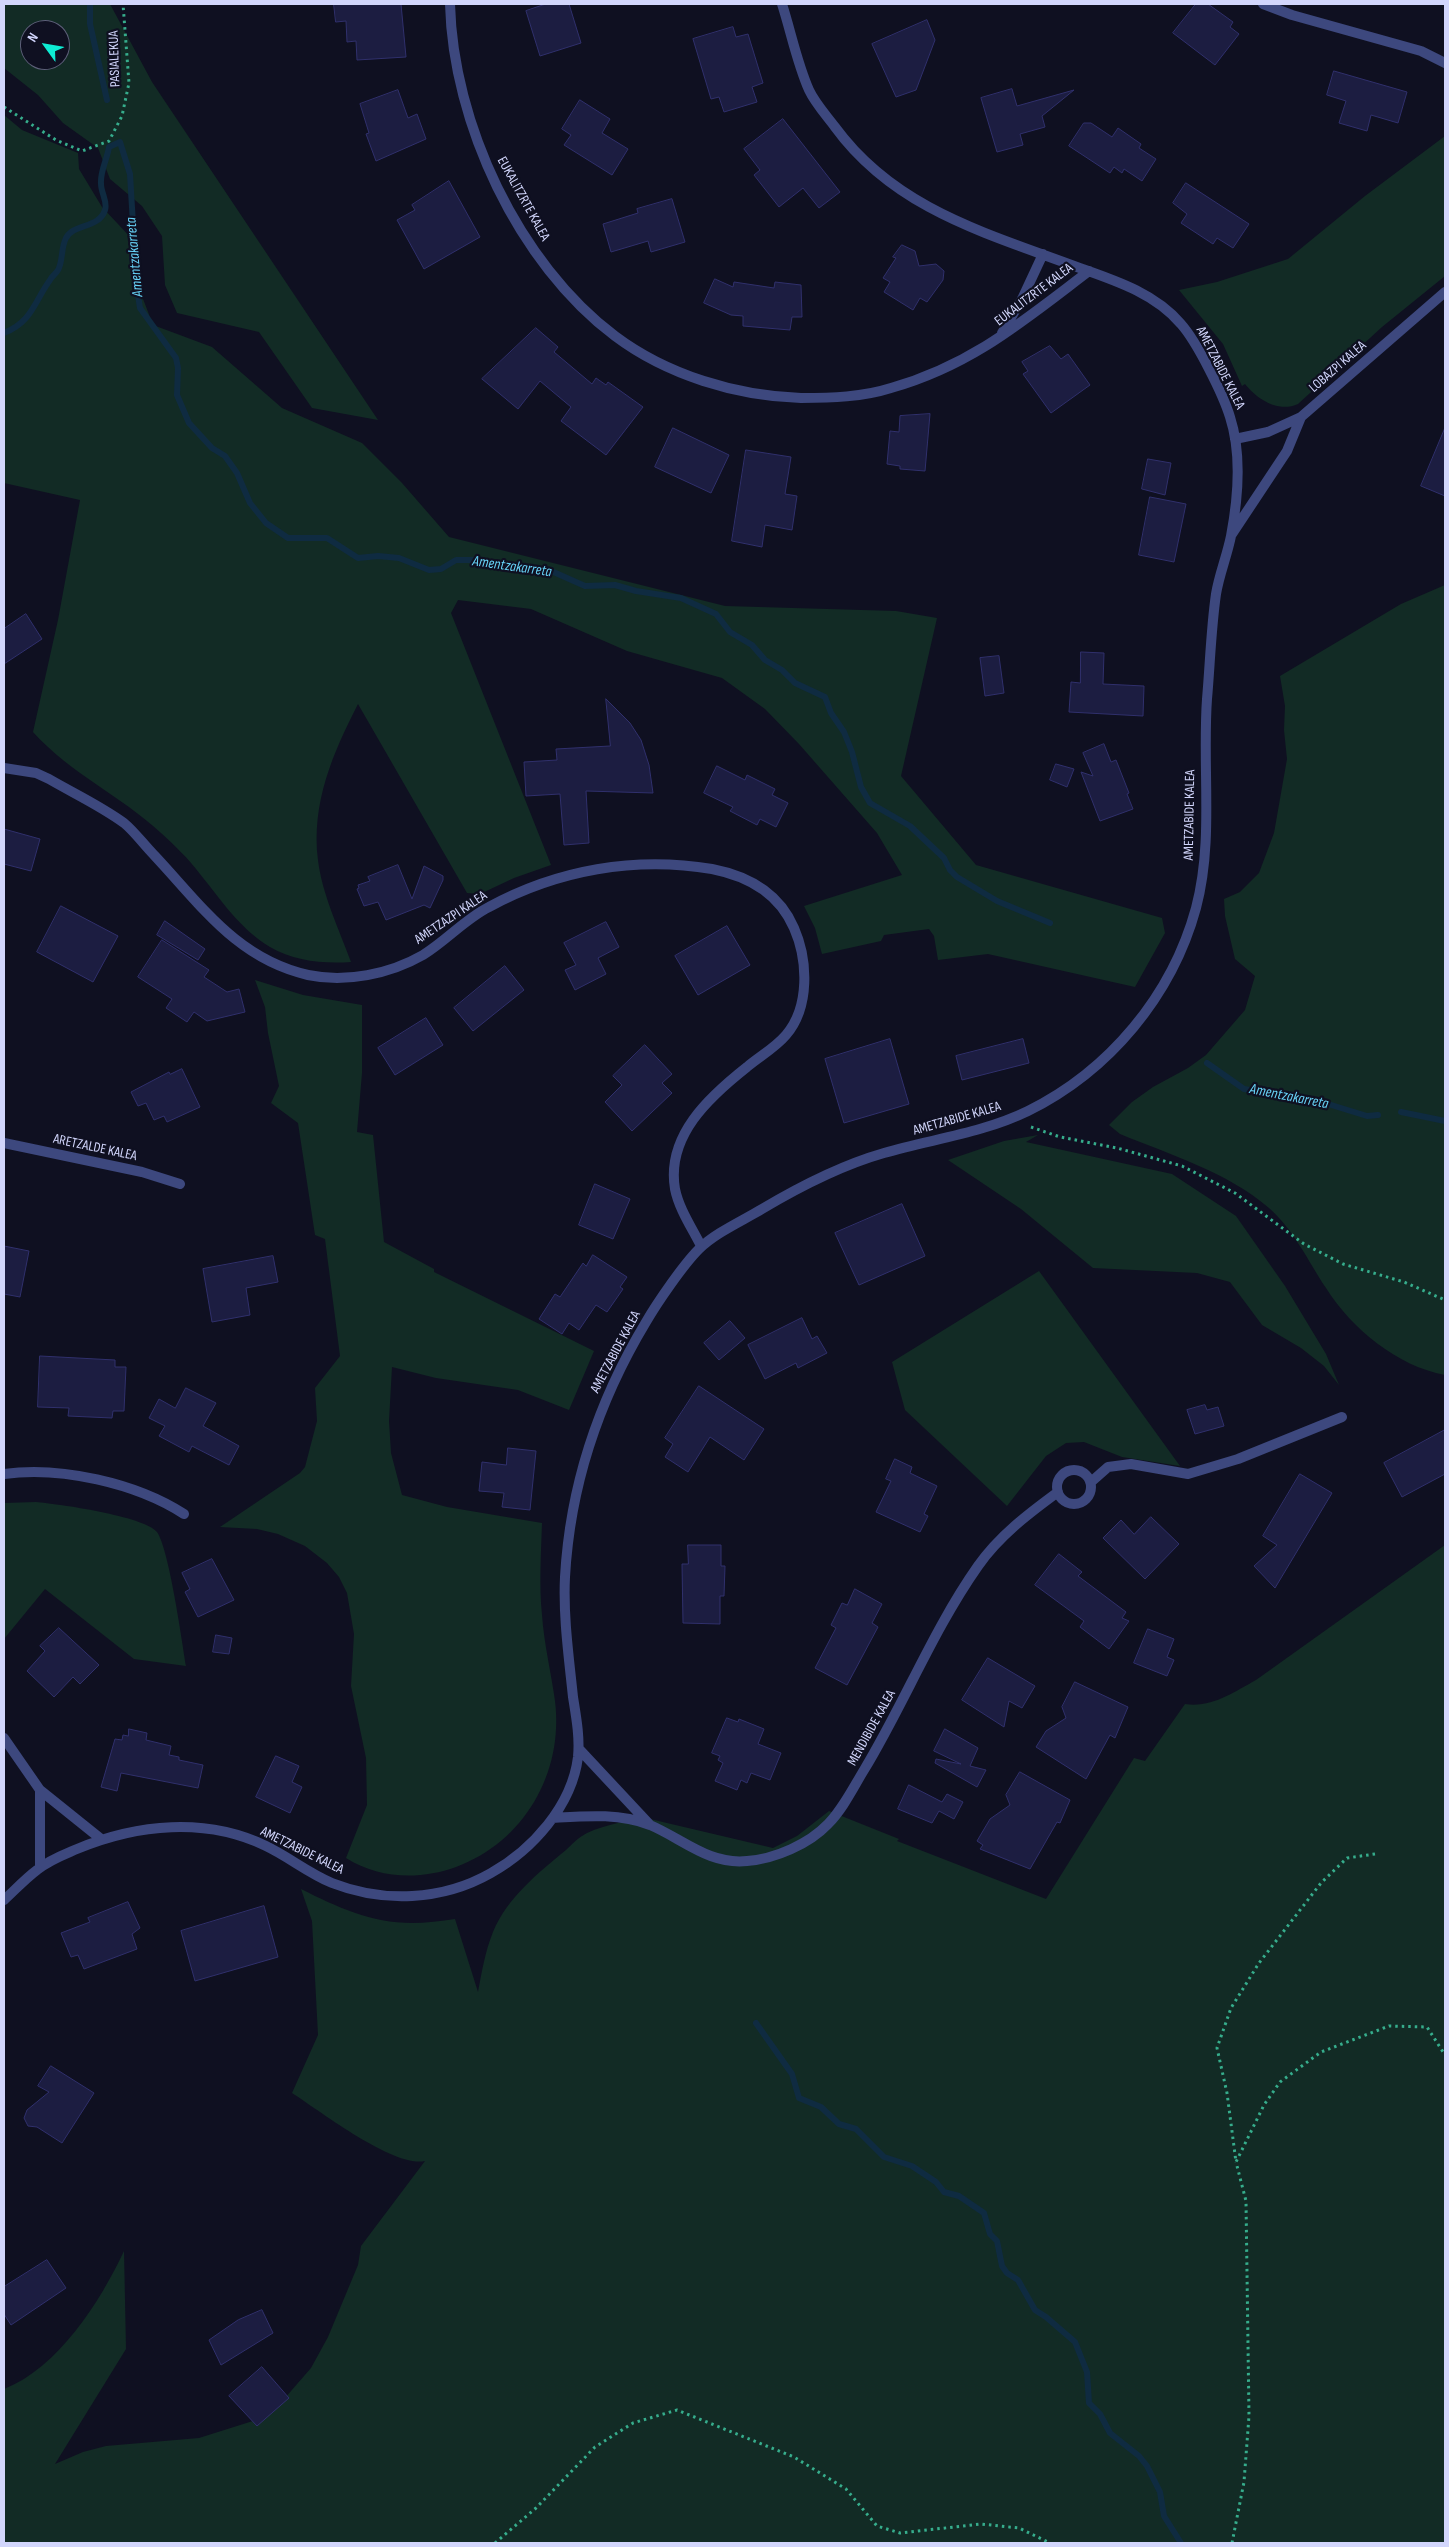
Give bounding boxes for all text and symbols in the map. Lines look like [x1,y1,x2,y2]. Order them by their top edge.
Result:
north arrow [20,20,70,70]
text: N [24,30,42,45]
street label: PASIALEKUA [106,30,124,88]
street label: EUKALITZRTE KALEA [493,154,553,244]
water label: Amentzakarreta [123,216,147,298]
street label: EUKALITZRTE KALEA [992,260,1076,330]
street label: AMETZABIDE KALEA [1192,324,1248,412]
street label: LOBAZPI KALEA [1306,338,1370,396]
water label: Amentzakarreta [471,553,553,581]
street label: AMETZABIDE KALEA [1181,770,1199,860]
street label: AMETZAZPI KALEA [412,888,490,948]
water label: Amentzakarreta [1248,1081,1330,1113]
street label: AMETZABIDE KALEA [911,1098,1003,1140]
street label: ARETZALDE KALEA [52,1131,138,1165]
street label: AMETZABIDE KALEA [587,1308,645,1396]
street label: MENDIBIDE KALEA [844,1687,900,1769]
street label: AMETZABIDE KALEA [258,1824,346,1878]

